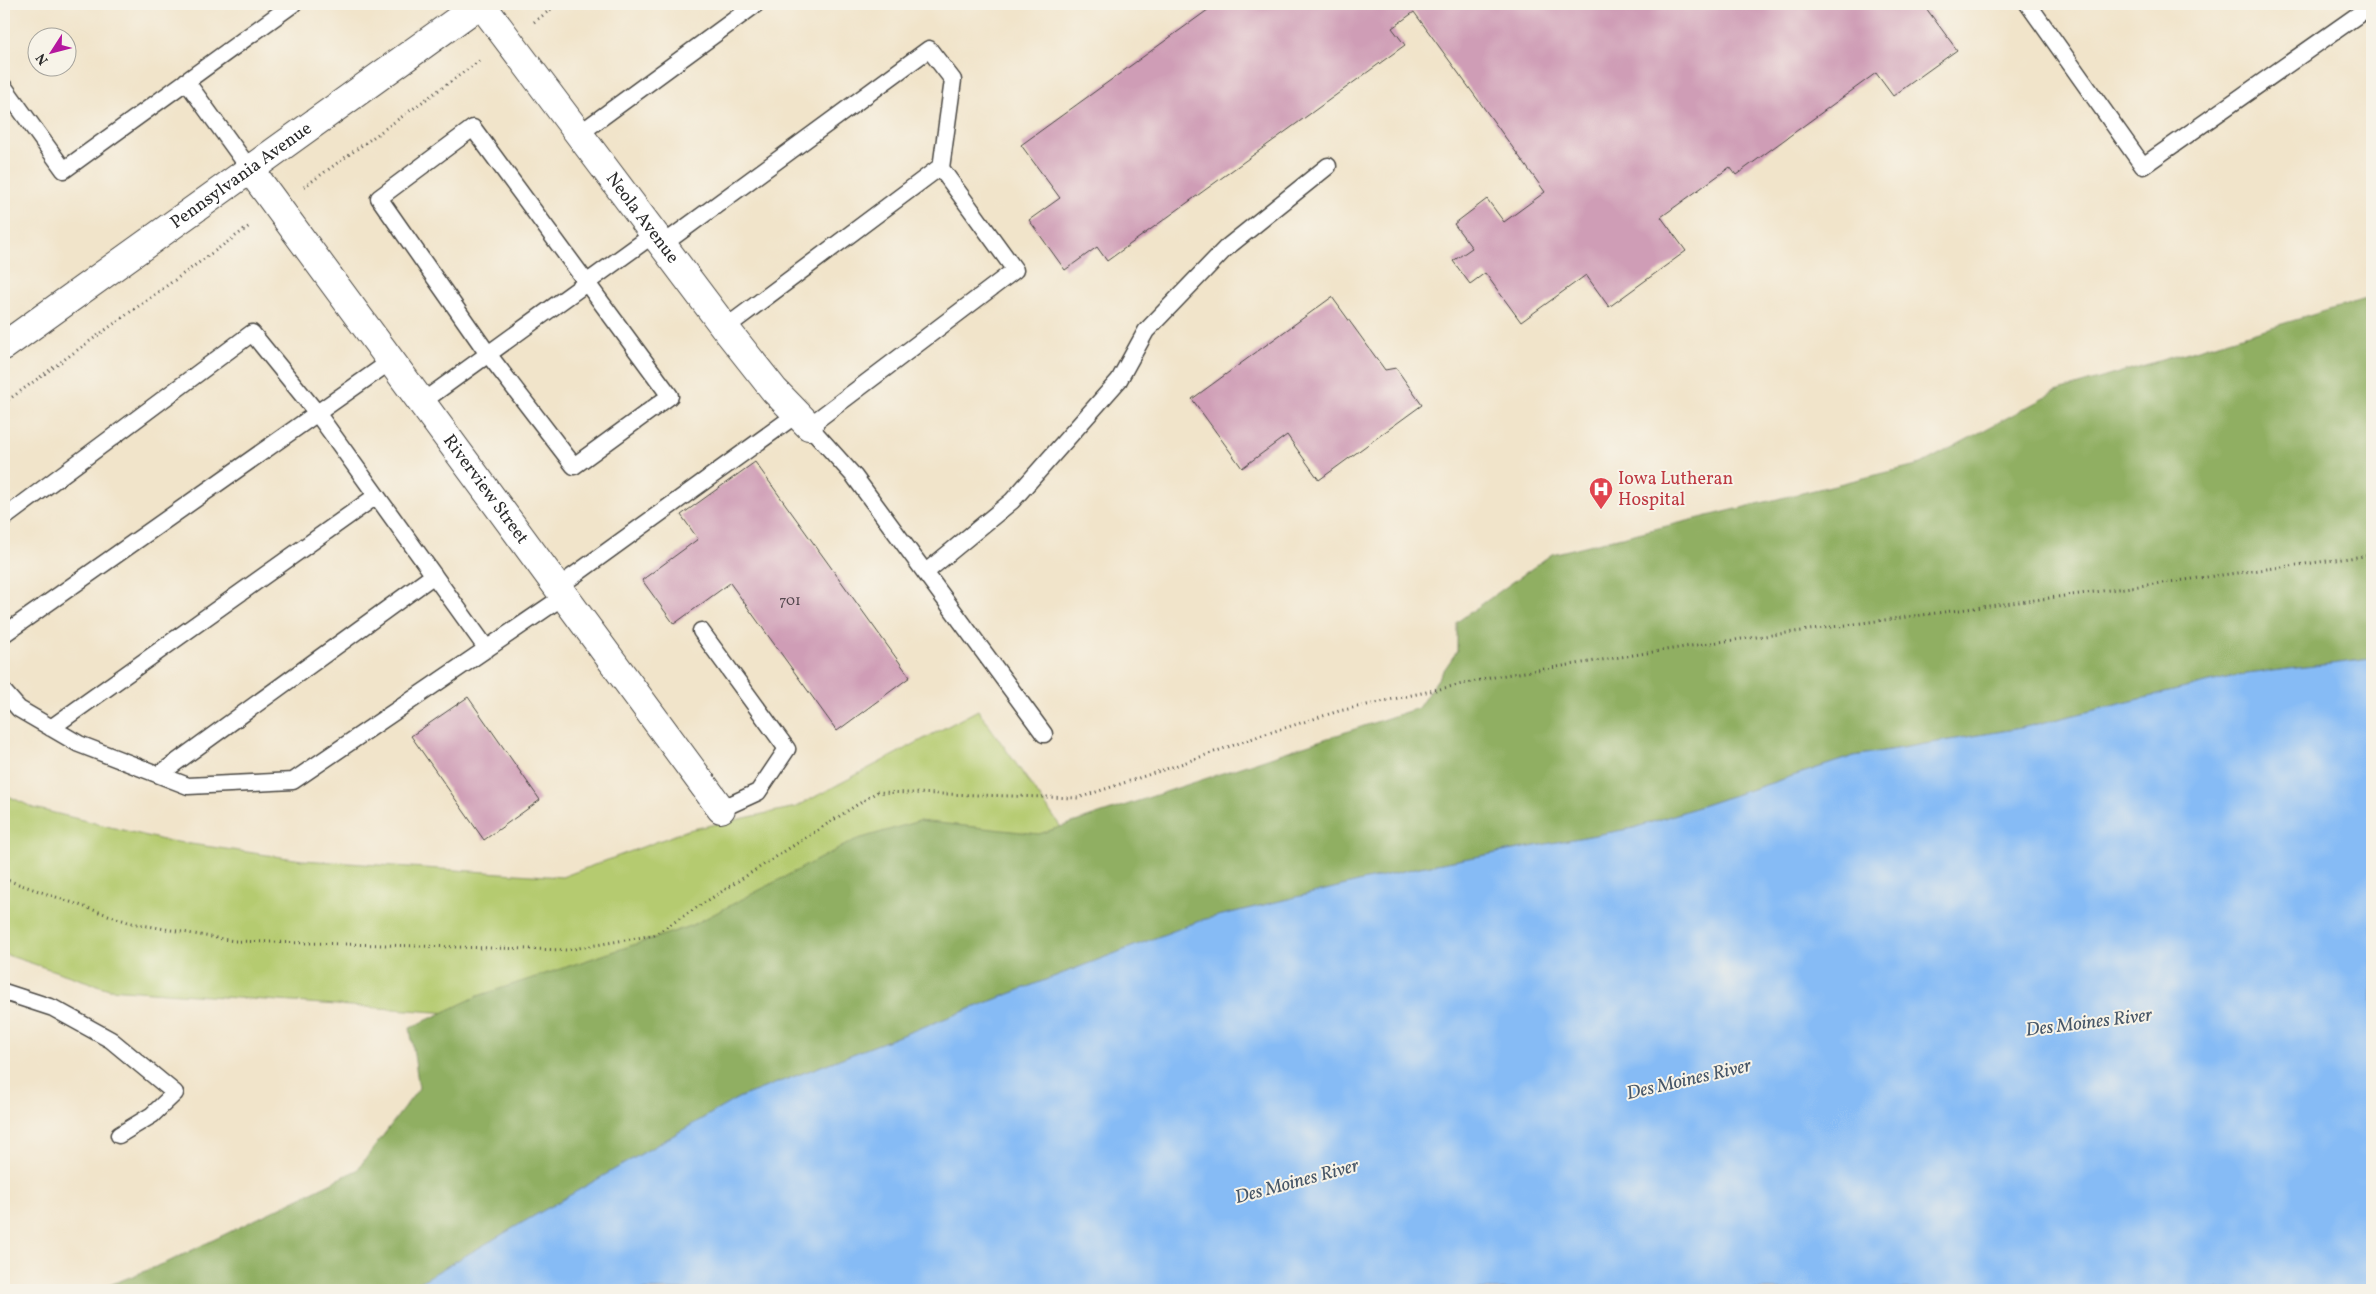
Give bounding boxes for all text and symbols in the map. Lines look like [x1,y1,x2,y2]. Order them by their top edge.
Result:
north arrow [28,28,78,78]
text: N [32,49,53,68]
street label: Pennsylvania Avenue [165,116,317,235]
street label: Neola Avenue [600,167,685,269]
street label: Riverview Street [437,429,534,549]
place label: Iowa Lutheran Hospital [1618,467,1734,513]
hospital icon: Iowa Lutheran Hospital [1588,476,1614,510]
house number: 701 [779,591,801,612]
water label: Des Moines River [2024,1002,2155,1044]
water label: Des Moines River [1624,1053,1755,1107]
water label: Des Moines River [1232,1153,1363,1211]

